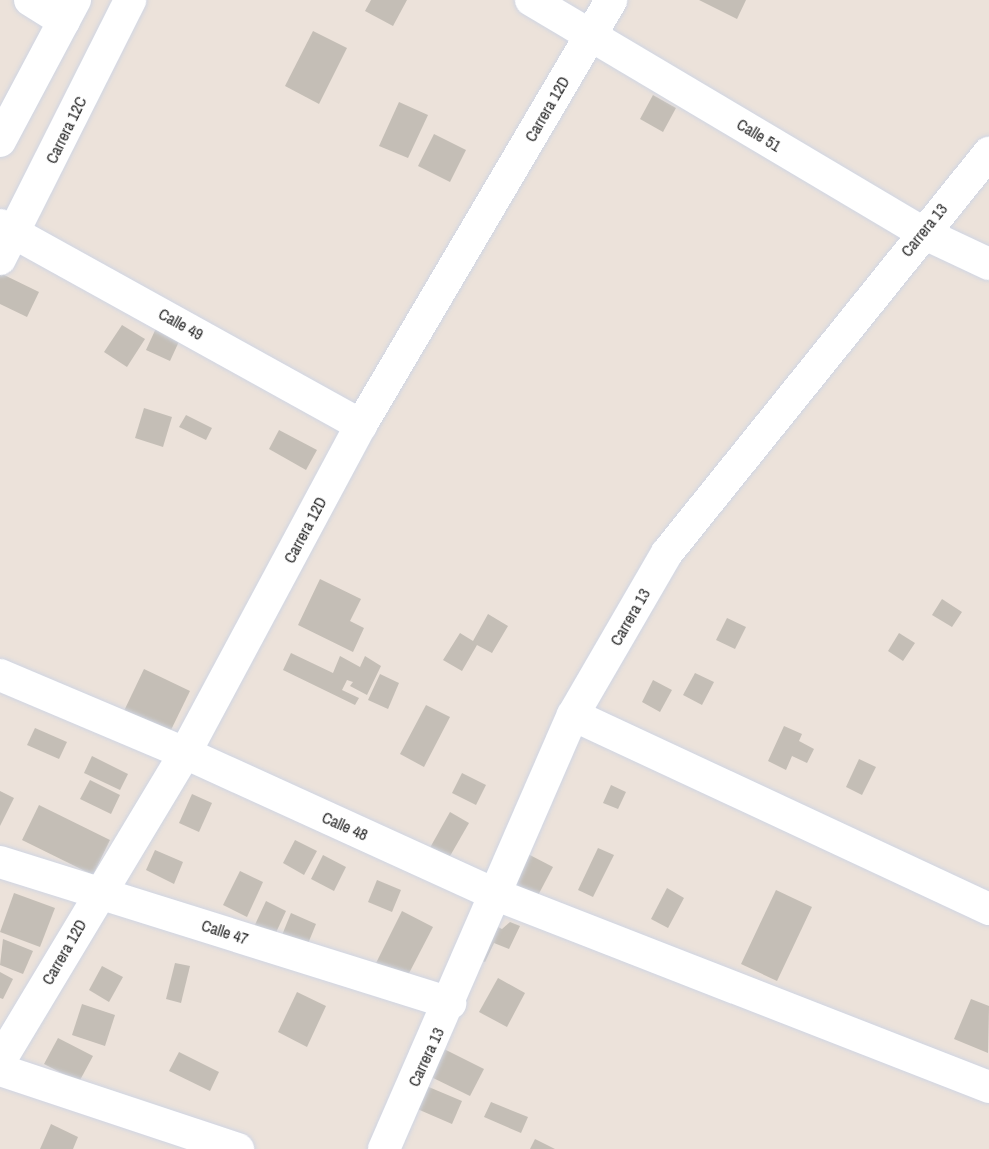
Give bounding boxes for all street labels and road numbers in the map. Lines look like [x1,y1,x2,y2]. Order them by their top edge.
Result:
street label: Carrera 12D [521,73,573,145]
street label: Carrera 12C [42,93,90,167]
street label: Calle 51 [733,114,785,156]
street label: Carrera 13 [897,200,951,260]
street label: Calle 49 [155,304,207,344]
street label: Carrera 12D [280,494,330,566]
street label: Carrera 13 [606,585,654,649]
street label: Calle 48 [319,807,371,845]
street label: Calle 47 [199,915,251,949]
street label: Carrera 12D [38,916,90,988]
street label: Carrera 13 [404,1025,448,1089]

